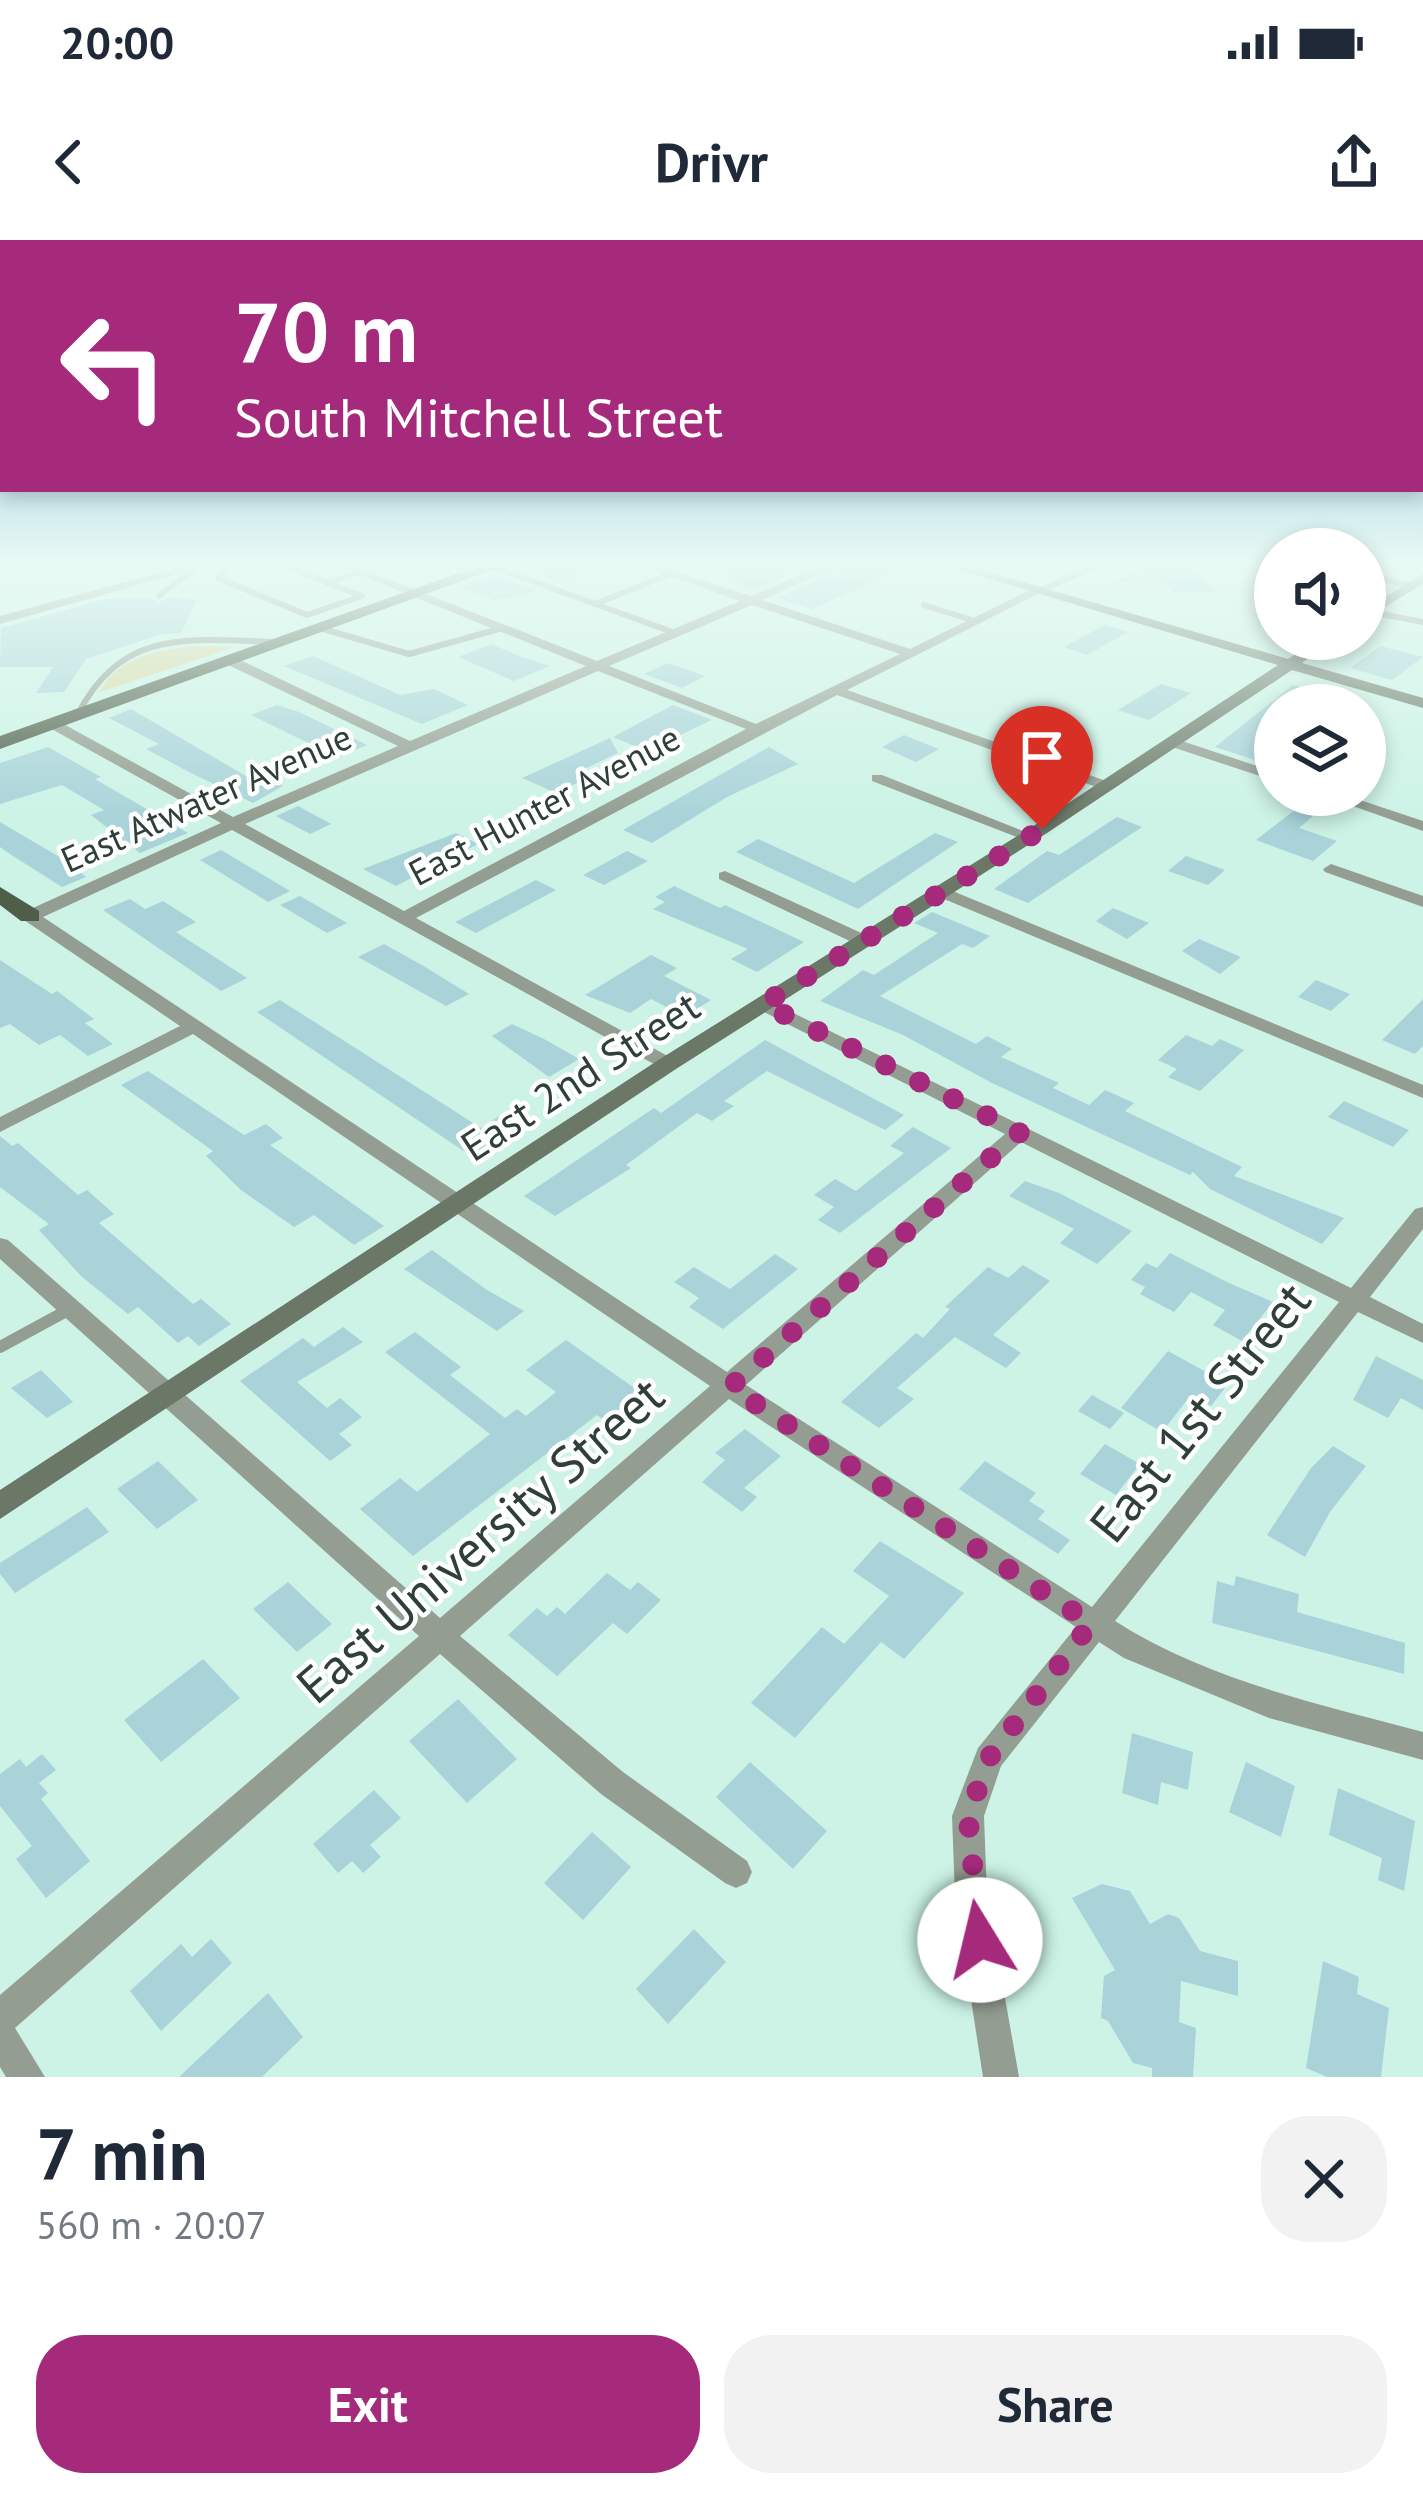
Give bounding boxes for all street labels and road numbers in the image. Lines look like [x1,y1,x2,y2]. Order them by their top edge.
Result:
street label: East Atwater Avenue [53,712,358,883]
street label: East Hunter Avenue [400,713,688,896]
street label: East 2nd Street [450,978,709,1173]
street label: East 1st Street [1074,1268,1324,1555]
street label: East University Street [282,1362,677,1717]

